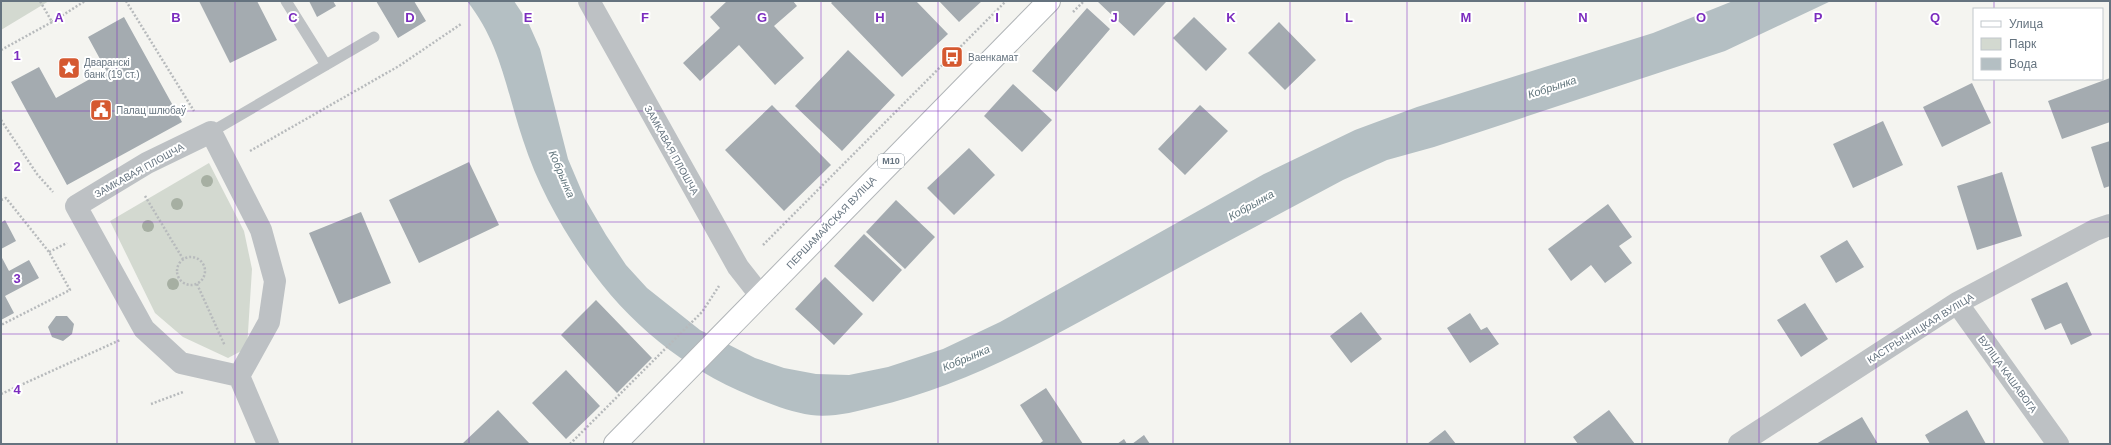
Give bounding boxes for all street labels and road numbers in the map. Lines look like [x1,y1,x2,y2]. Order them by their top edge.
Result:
street label: ЗАМКАВАЯ ПЛОШЧА [642,104,701,197]
street label: ЗАМКАВАЯ ПЛОШЧА [93,141,186,200]
road number: М10 [878,154,904,168]
street label: ПЕРШАМАЙСКАЯ ВУЛІЦА [784,173,879,271]
street label: КАСТРЫЧНІЦКАЯ ВУЛІЦА [1865,291,1976,366]
street label: ВУЛІЦА КАШАВОГА [1976,334,2039,415]

